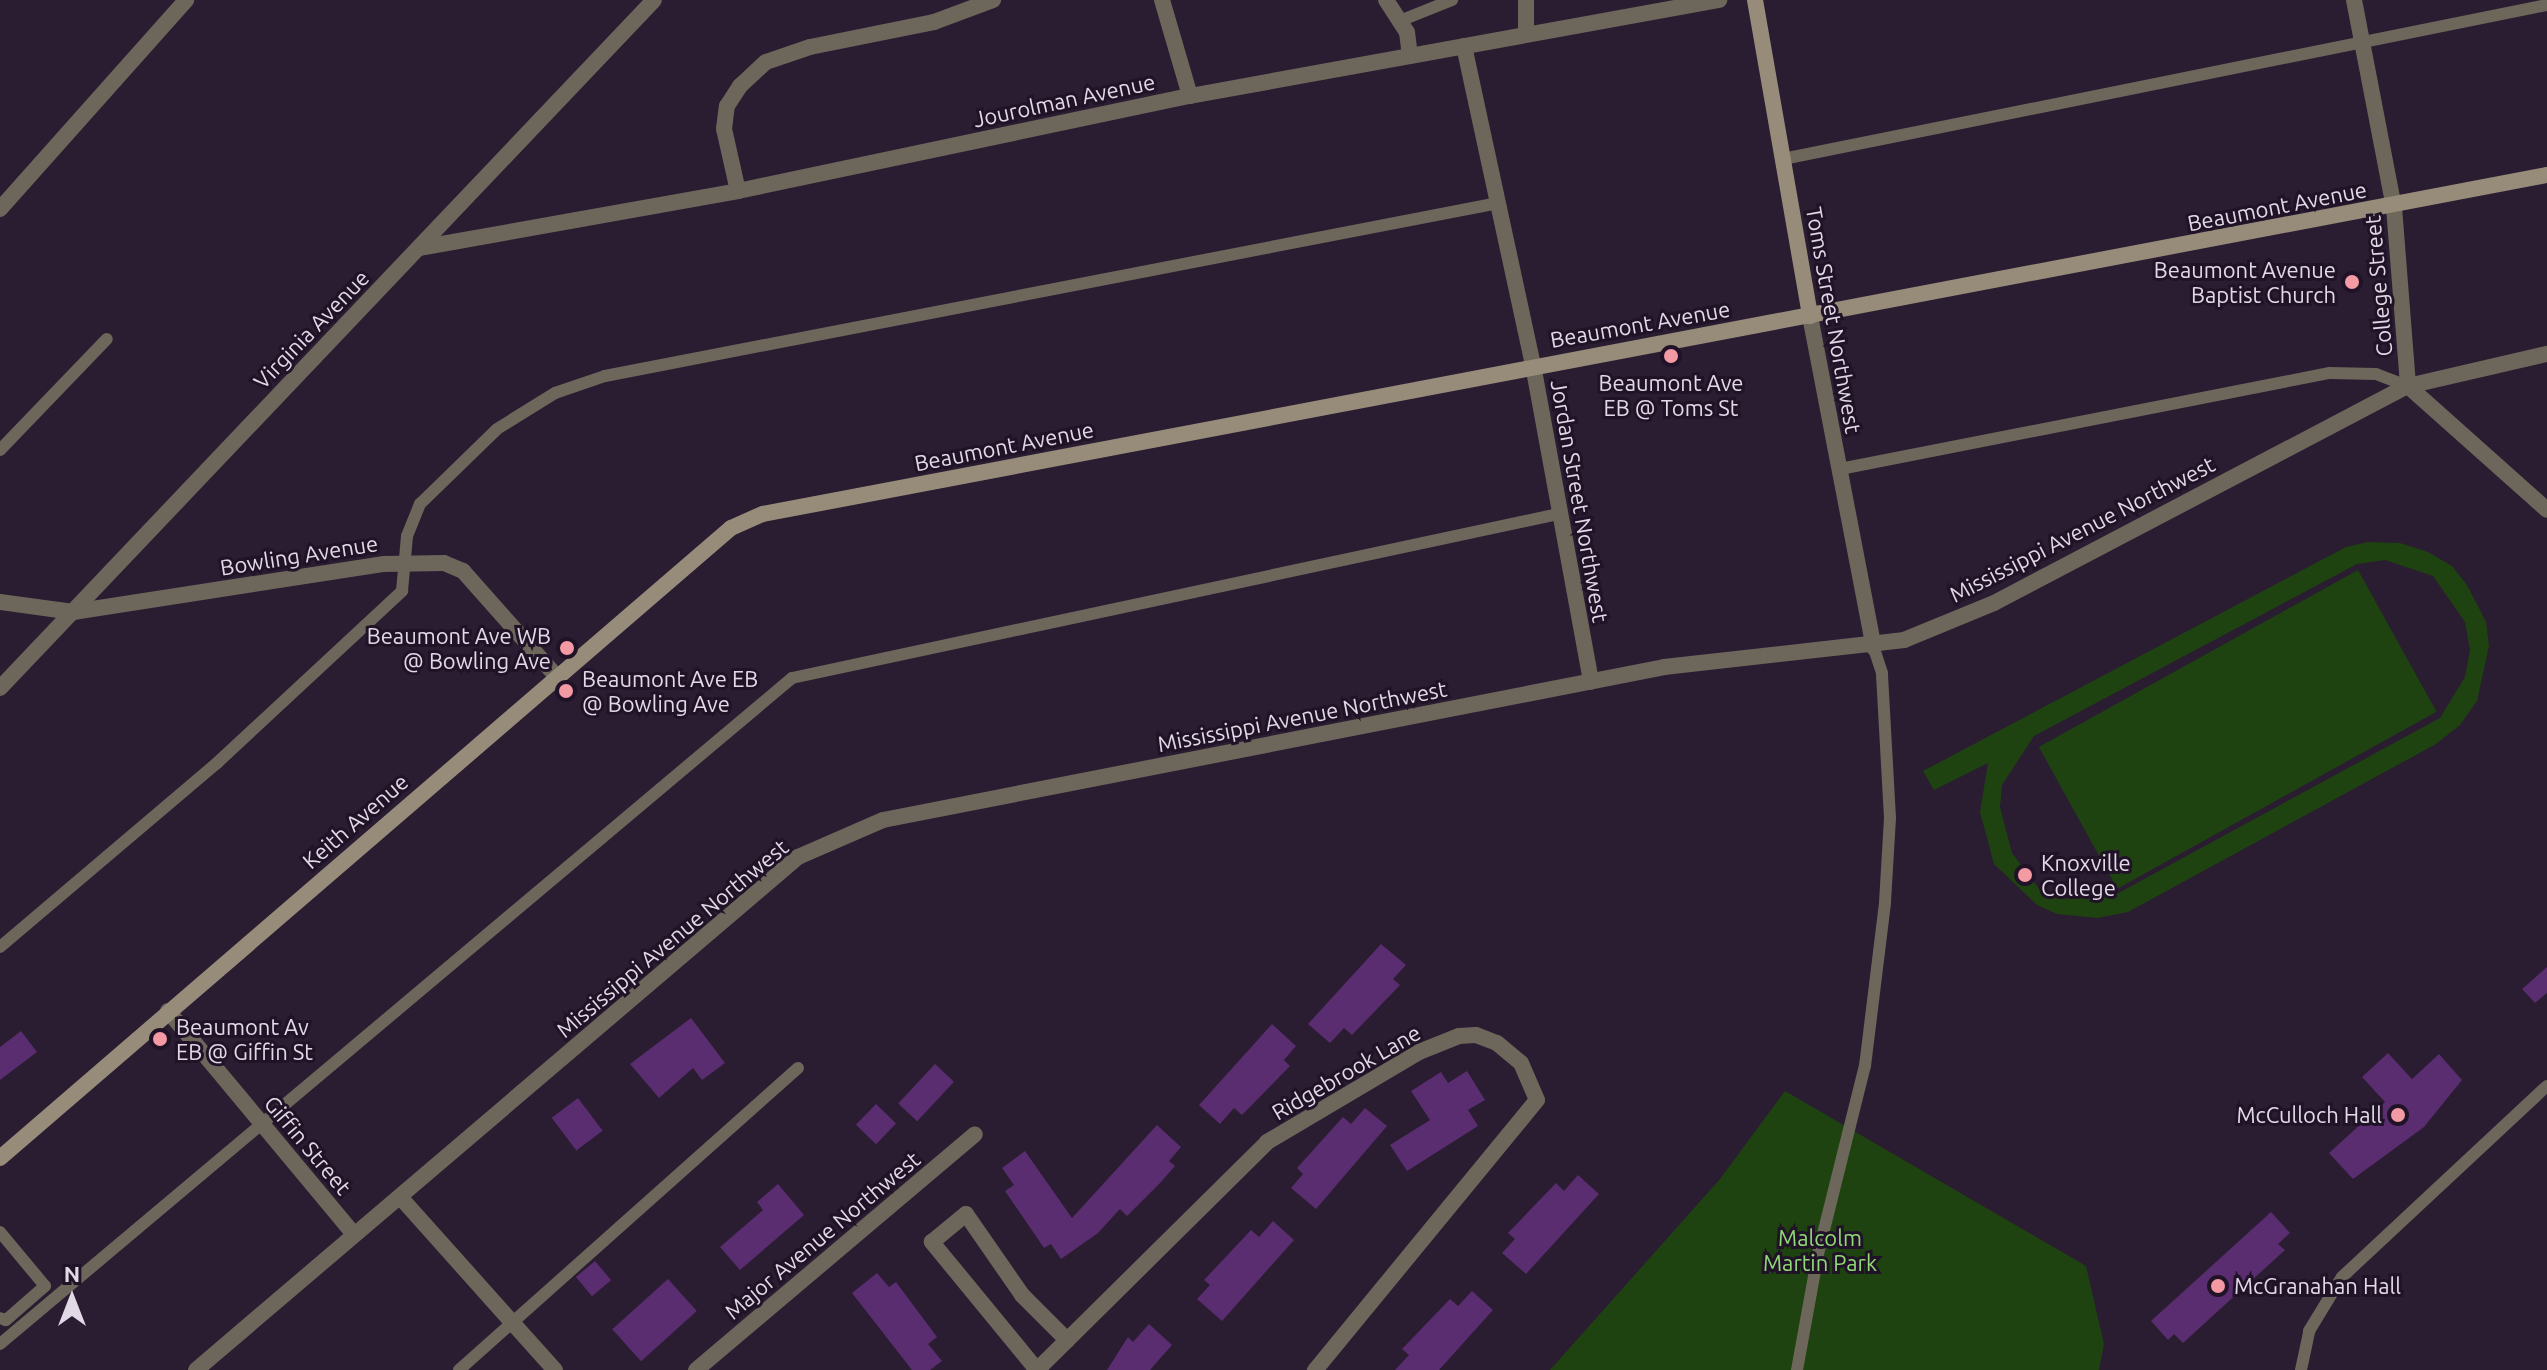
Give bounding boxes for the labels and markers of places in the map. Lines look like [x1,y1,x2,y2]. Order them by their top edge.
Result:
place label: Beaumont Avenue Baptist Church [2154,256,2336,308]
marker: Beaumont Avenue Baptist Church [2343,273,2361,291]
marker: Beaumont Ave EB @ Toms St [1662,347,1680,365]
place label: Beaumont Ave EB @ Toms St [1599,369,1743,420]
place label: Beaumont Ave WB @ Bowling Ave [367,622,551,674]
marker: Beaumont Ave WB @ Bowling Ave [558,639,576,657]
place label: Beaumont Ave EB @ Bowling Ave [582,665,758,716]
marker: Beaumont Ave EB @ Bowling Ave [557,682,575,700]
place label: Knoxville College [2041,849,2131,900]
marker: Knoxville College [2016,866,2034,884]
place label: Beaumont Av EB @ Giffin St [176,1013,313,1064]
marker: Beaumont Av EB @ Giffin St [151,1030,169,1048]
place label: McCulloch Hall [2236,1102,2382,1128]
marker: McCulloch Hall [2389,1106,2407,1124]
place label: McGranahan Hall [2234,1273,2401,1299]
marker: McGranahan Hall [2209,1277,2227,1295]

